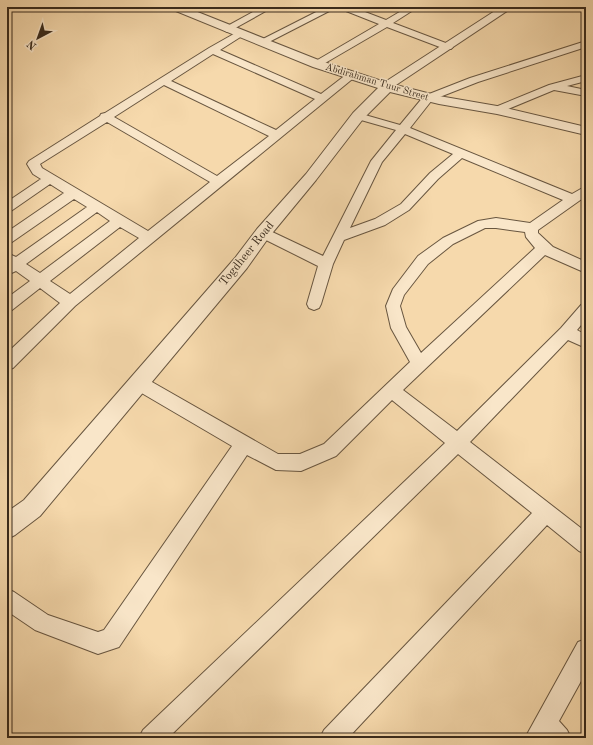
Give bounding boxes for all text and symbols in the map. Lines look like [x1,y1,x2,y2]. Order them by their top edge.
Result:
north arrow [18,18,58,58]
text: N [25,37,39,51]
street label: Abdirahman Tuur Street [324,62,430,103]
street label: Togdheer Road [217,220,277,288]

